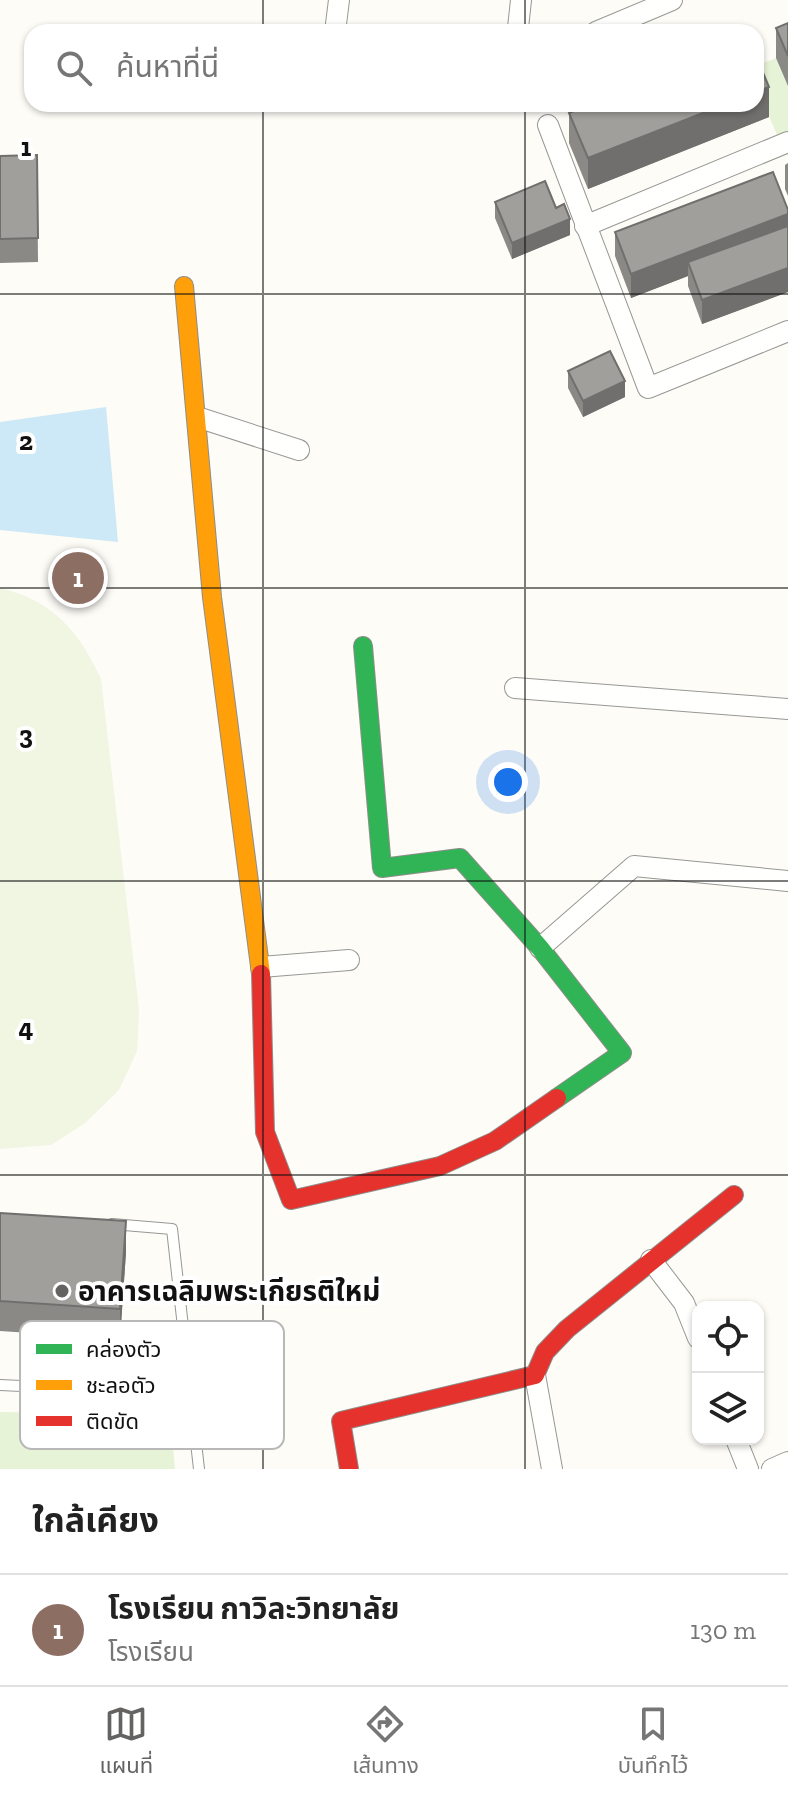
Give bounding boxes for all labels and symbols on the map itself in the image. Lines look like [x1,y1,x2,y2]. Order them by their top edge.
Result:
text: 1 [21,131,32,163]
text: 2 [19,425,33,457]
pin: 1 [52,548,104,608]
text: 3 [19,719,33,751]
your location [488,762,528,802]
text: 4 [19,1012,34,1044]
place label: อาคารเฉลิมพระเกียรติใหม่ [78,1275,380,1308]
marker: อาคารเฉลิมพระเกียรติใหม่ [53,1282,71,1300]
legend [20,1321,284,1449]
text: คล่องตัว [86,1336,161,1363]
text: ชะลอตัว [86,1372,156,1399]
text: ติดขัด [86,1408,139,1435]

